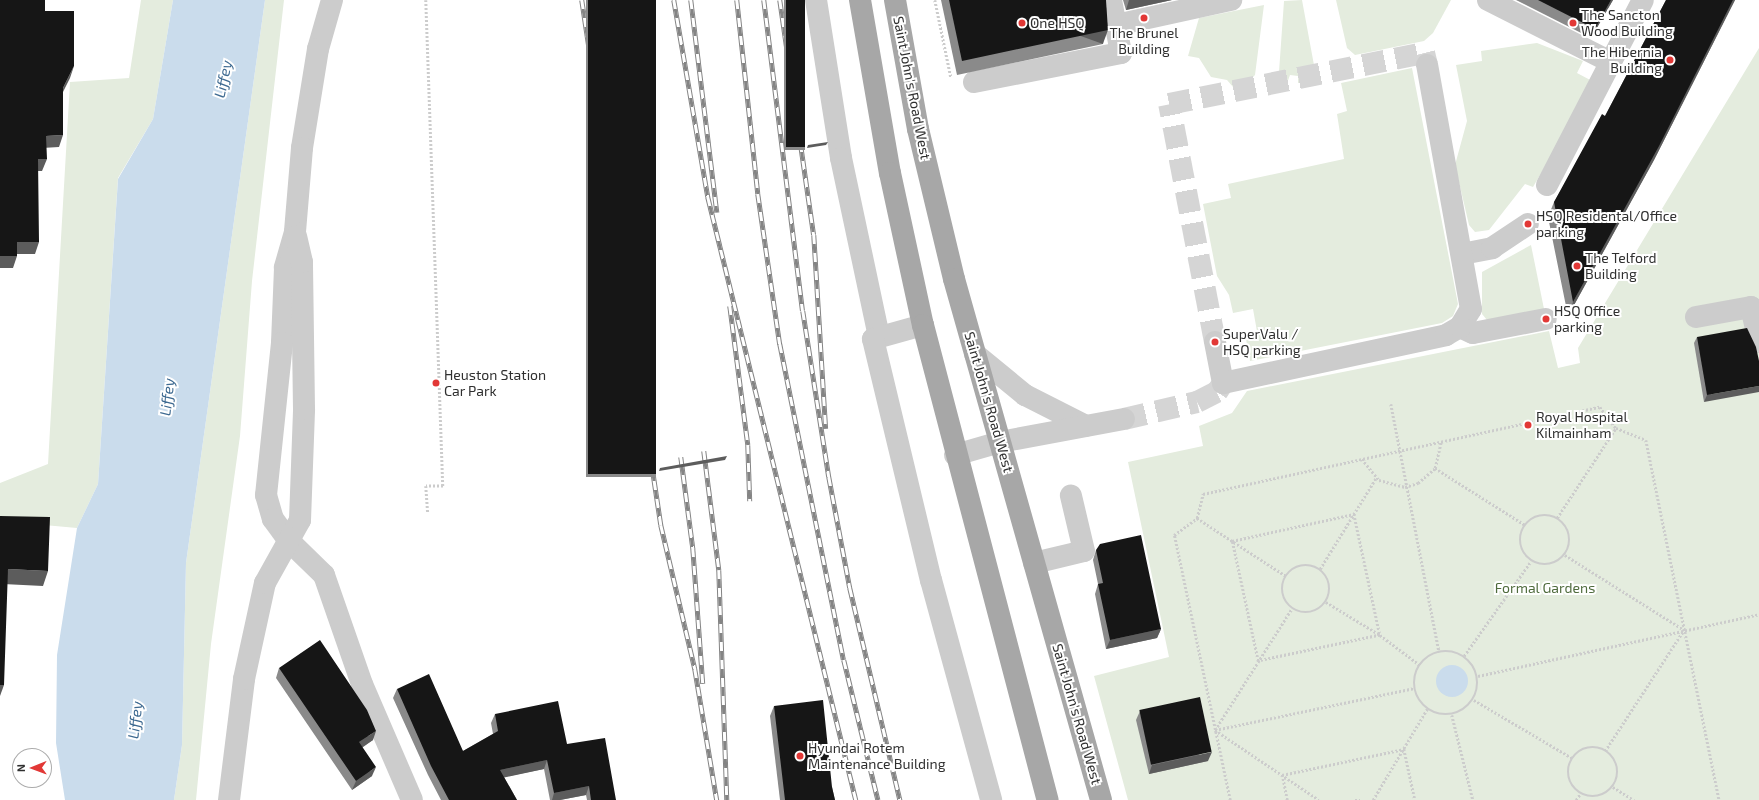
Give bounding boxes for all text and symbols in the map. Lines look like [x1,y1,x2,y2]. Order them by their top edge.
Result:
place label: The Sancton Wood Building [1581,7,1673,40]
marker: The Brunel Building [1139,13,1149,23]
street label: Saint John's Road West [890,15,934,161]
place label: One HSQ [1030,15,1085,31]
marker: One HSQ [1017,18,1027,28]
marker: The Sancton Wood Building [1568,18,1578,28]
place label: The Brunel Building [1110,25,1178,58]
place label: The Hibernia Building [1582,44,1662,76]
marker: The Hibernia Building [1665,55,1675,65]
water label: Liffey [210,59,236,99]
place label: HSQ Residental/Office parking [1536,208,1677,240]
marker: HSQ Residental/Office parking [1523,219,1533,229]
place label: The Telford Building [1585,250,1657,282]
marker: The Telford Building [1572,261,1582,271]
place label: HSQ Office parking [1554,303,1620,336]
marker: HSQ Office parking [1541,314,1551,324]
place label: SuperValu / HSQ parking [1223,326,1301,358]
street label: Saint John's Road West [961,330,1017,474]
marker: SuperValu / HSQ parking [1210,337,1220,347]
place label: Heuston Station Car Park [444,367,546,400]
water label: Liffey [156,377,178,417]
marker: Heuston Station Car Park [431,378,441,388]
place label: Royal Hospital Kilmainham [1536,409,1628,442]
marker: Royal Hospital Kilmainham [1523,420,1533,430]
park label: Formal Gardens [1495,580,1595,596]
street label: Saint John's Road West [1049,642,1105,786]
water label: Liffey [124,700,146,740]
place label: Hyundai Rotem Maintenance Building [808,740,945,772]
north arrow [12,748,52,788]
marker: Hyundai Rotem Maintenance Building [795,751,805,761]
text: N [14,764,27,772]

